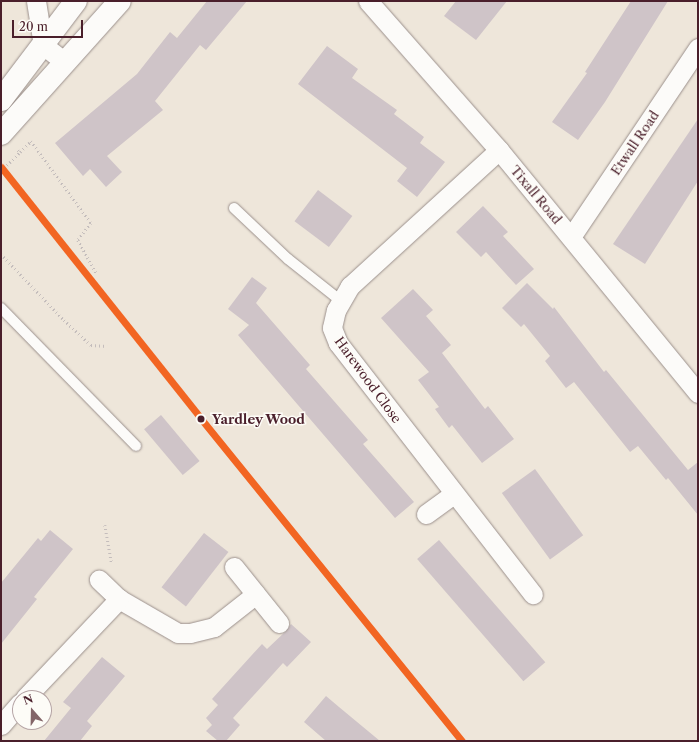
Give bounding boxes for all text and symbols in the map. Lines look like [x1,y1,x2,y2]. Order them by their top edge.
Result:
scale bar [14,12,85,38]
text: 20 m [19,19,48,34]
street label: Etwall Road [608,108,662,178]
street label: Tixall Road [507,163,565,227]
street label: Harewood Close [331,334,405,426]
place label: Yardley Wood [212,411,306,427]
marker: Yardley Wood [194,412,208,426]
north arrow [12,690,52,730]
text: N [21,691,35,708]

